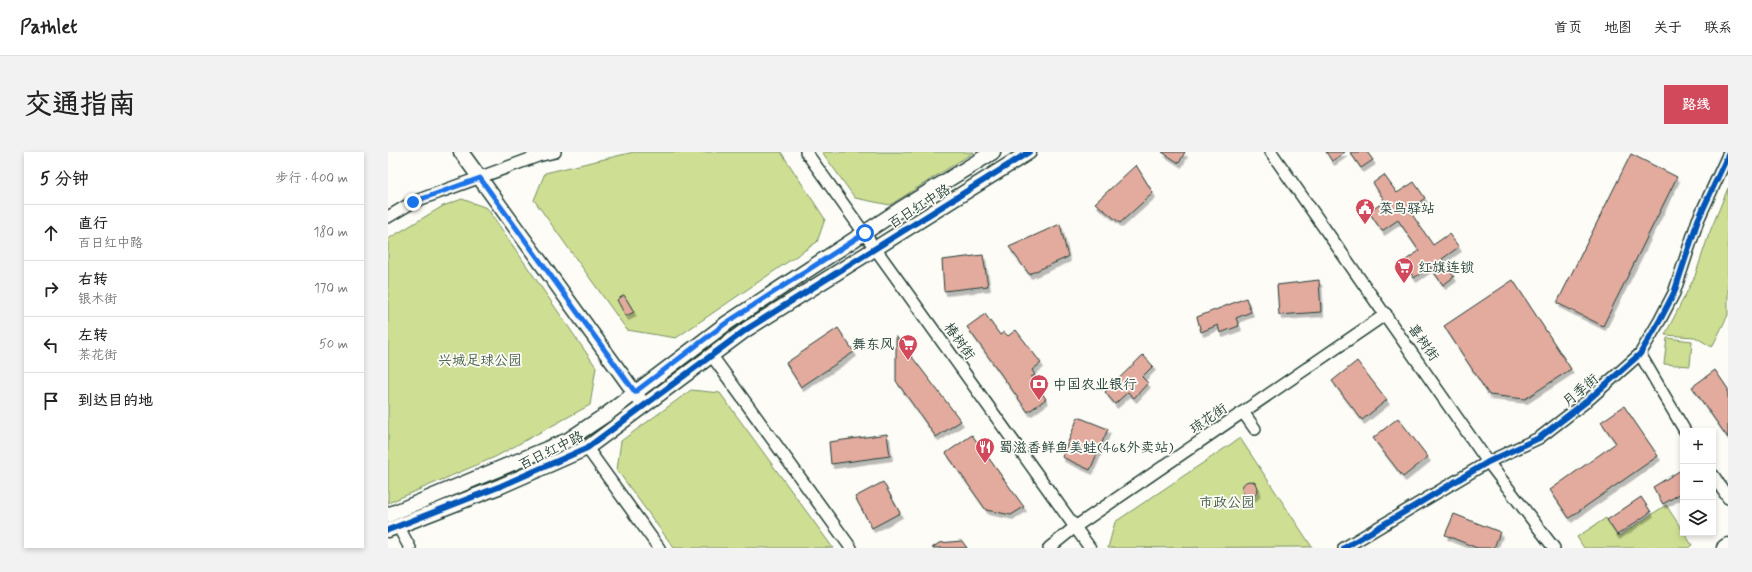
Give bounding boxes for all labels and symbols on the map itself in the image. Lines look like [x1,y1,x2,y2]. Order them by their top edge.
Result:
street label: 百日红中路 [885,181,954,233]
route end [404,193,422,211]
public building icon: 菜鸟驿站 [1354,197,1376,225]
place label: 菜鸟驿站 [1379,200,1435,218]
route start [856,224,874,242]
supermarket icon: 红旗连锁 [1393,256,1415,284]
place label: 红旗连锁 [1418,259,1474,277]
street label: 椿树街 [940,319,979,364]
street label: 喜树街 [1404,320,1443,365]
supermarket icon: 舞东风 [897,333,919,361]
place label: 舞东风 [852,336,894,354]
park label: 兴城足球公园 [438,352,522,370]
street label: 月季街 [1559,370,1603,411]
bank icon: 中国农业银行 [1028,373,1050,401]
place label: 中国农业银行 [1053,376,1137,394]
street label: 琼花街 [1186,400,1231,438]
street label: 百日红中路 [516,427,587,474]
restaurant icon: 蜀滋香鲜鱼美蛙(468外卖站) [974,436,996,464]
place label: 蜀滋香鲜鱼美蛙(468外卖站) [999,439,1173,457]
park label: 市政公园 [1199,494,1255,512]

